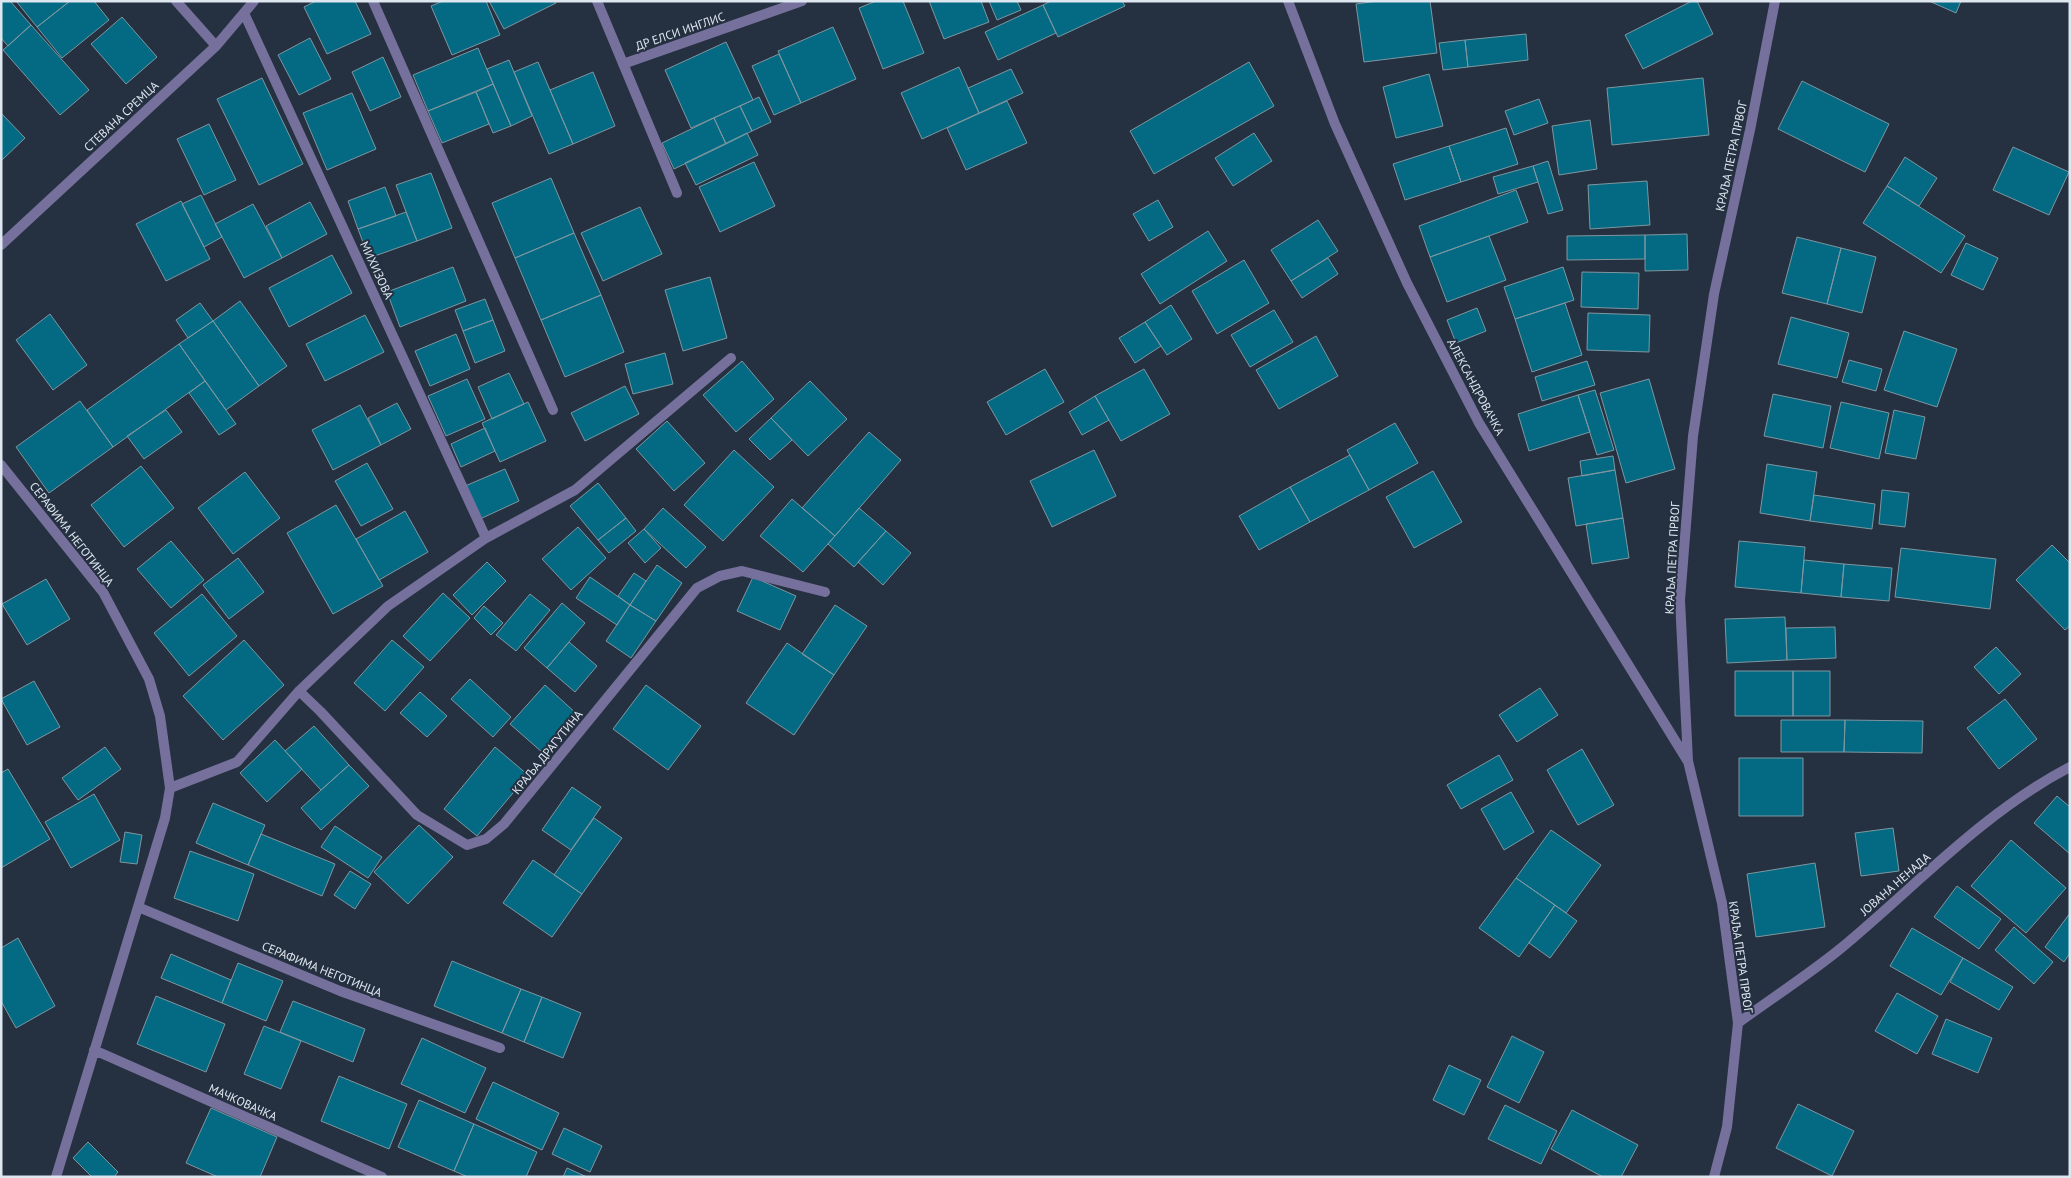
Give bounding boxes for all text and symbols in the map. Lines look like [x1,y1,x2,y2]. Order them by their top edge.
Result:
street label: ДР ЕЛСИ ИНГЛИС [633,9,727,53]
street label: СТЕВАНА СРЕМЦА [81,78,161,154]
street label: КРАЉА ПЕТРА ПРВОГ [1712,99,1750,213]
street label: МИХИЗОВА [357,239,397,301]
street label: АЛЕКСАНДРОВАЧКА [1444,336,1508,438]
street label: СЕРАФИМА НЕГОТИНЦА [27,479,117,589]
street label: КРАЉА ПЕТРА ПРВОГ [1662,501,1682,615]
street label: КРАЉА ДРАГУТИНА [509,707,585,797]
street label: ЈОВАНА НЕНАДА [1856,849,1933,919]
street label: КРАЉА ПЕТРА ПРВОГ [1726,900,1756,1015]
street label: СЕРАФИМА НЕГОТИНЦА [260,938,384,1000]
street label: МАЧКОВАЧКА [206,1080,280,1124]

